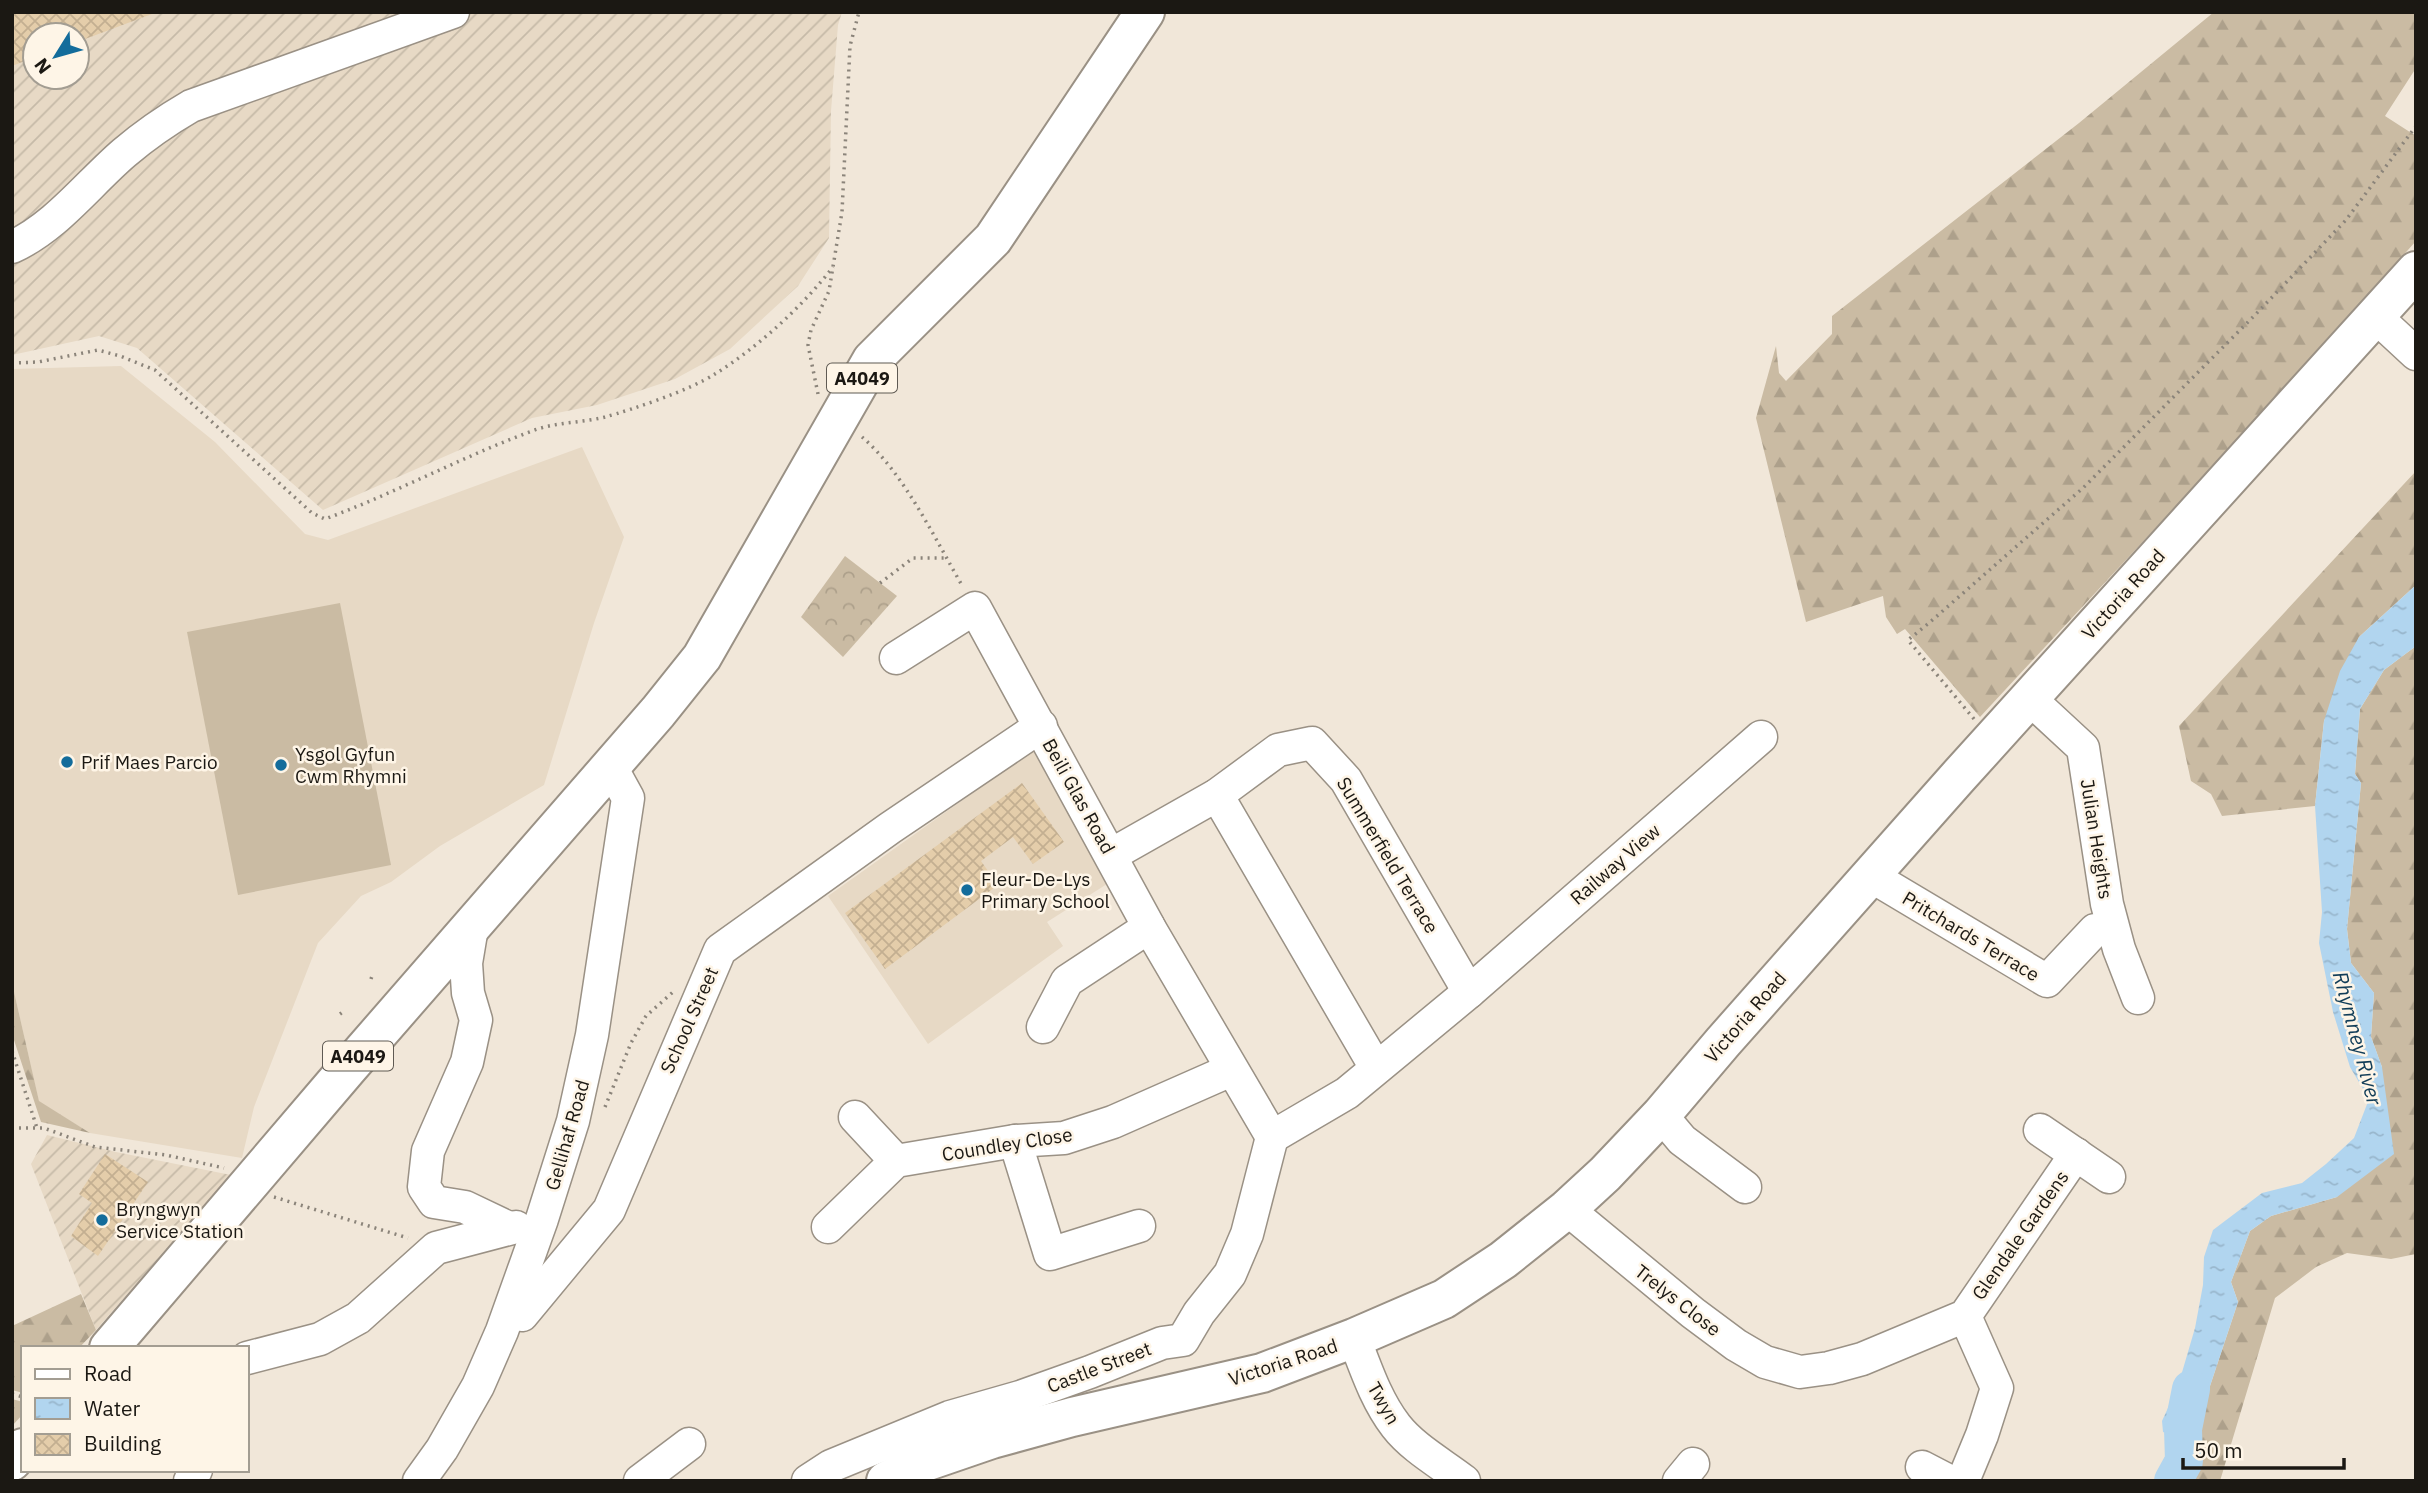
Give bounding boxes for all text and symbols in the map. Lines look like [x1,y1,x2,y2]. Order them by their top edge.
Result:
north arrow [21,21,91,91]
text: N [29,54,56,79]
road number: A4049 [827,364,897,392]
street label: Victoria Road [2076,544,2170,644]
street label: Beili Glas Road [1037,734,1121,858]
place label: Ysgol Gyfun Cwm Rhymni [295,742,407,788]
place label: Prif Maes Parcio [81,750,218,774]
marker: Prif Maes Parcio [59,754,75,770]
marker: Ysgol Gyfun Cwm Rhymni [273,757,289,773]
street label: Summerfield Terrace [1332,772,1444,938]
street label: Julian Heights [2076,777,2118,901]
street label: Railway View [1565,818,1665,910]
place label: Fleur-De-Lys Primary School [981,867,1110,913]
marker: Fleur-De-Lys Primary School [959,882,975,898]
street label: Pritchards Terrace [1898,886,2044,986]
street label: School Street [655,963,723,1077]
street label: Victoria Road [1699,966,1791,1068]
water label: Rhymney River [2327,968,2390,1109]
road number: A4049 [323,1042,393,1070]
street label: Gellihaf Road [540,1077,594,1193]
street label: Coundley Close [940,1122,1074,1166]
street label: Glendale Gardens [1966,1166,2074,1304]
place label: Bryngwyn Service Station [116,1197,244,1243]
marker: Bryngwyn Service Station [94,1212,110,1228]
street label: Trelys Close [1630,1259,1726,1341]
street label: Victoria Road [1225,1333,1341,1391]
street label: Castle Street [1043,1336,1155,1398]
legend [21,1346,248,1472]
text: Road [84,1359,132,1387]
street label: Twyn [1362,1378,1406,1428]
text: Water [84,1394,141,1422]
scale bar [2183,1426,2344,1470]
text: Building [84,1429,161,1457]
text: 50 m [2194,1436,2243,1464]

